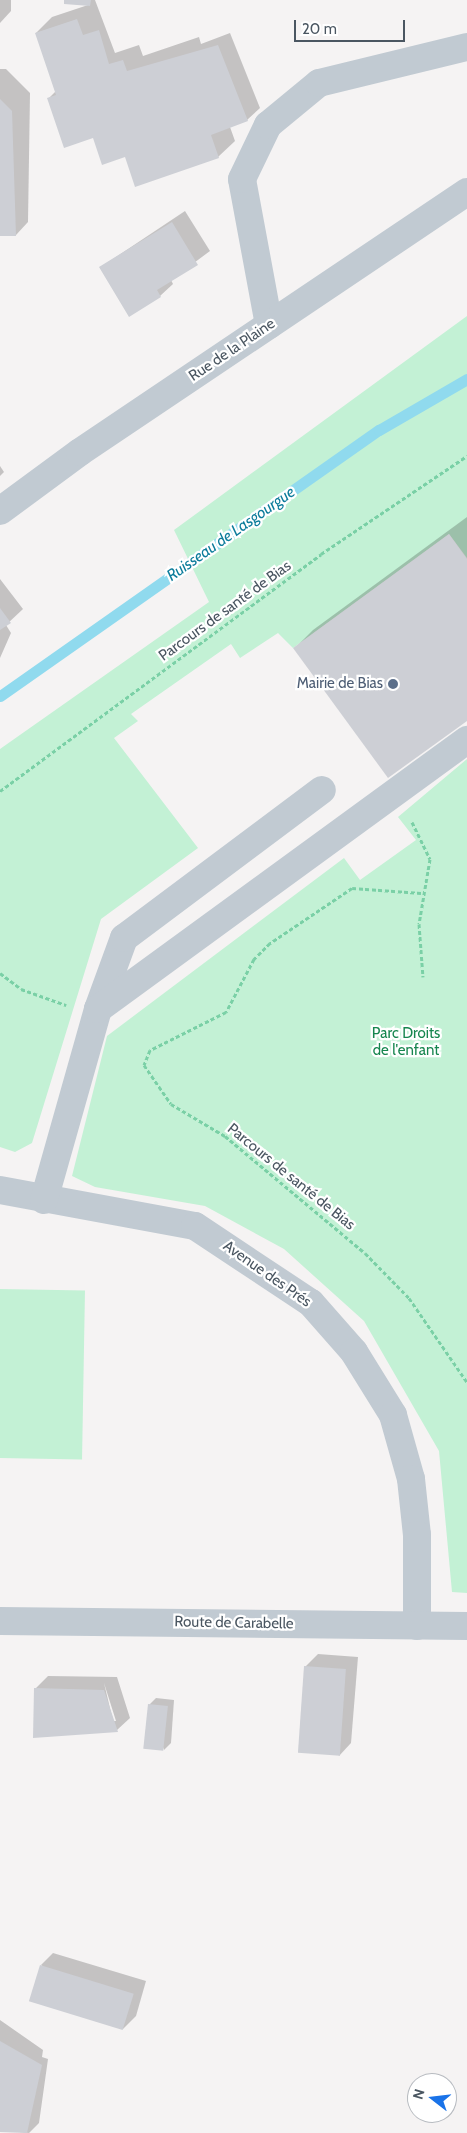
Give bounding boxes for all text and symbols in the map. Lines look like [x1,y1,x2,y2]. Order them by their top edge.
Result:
scale bar [297,10,408,42]
text: 20 m [302,20,337,38]
street label: Rue de la Plaine [186,315,278,385]
water label: Ruisseau de Lasgourgue [163,483,299,585]
street label: Parcours de santé de Bias [155,557,295,665]
place label: Mairie de Bias [297,675,383,693]
marker: Mairie de Bias [387,678,399,690]
park label: Parc Droits de l'enfant [372,1024,440,1059]
street label: Parcours de santé de Bias [223,1120,359,1234]
street label: Avenue des Prés [219,1237,315,1311]
street label: Route de Carabelle [174,1613,294,1633]
north arrow [407,2073,457,2123]
text: N [409,2087,429,2101]

